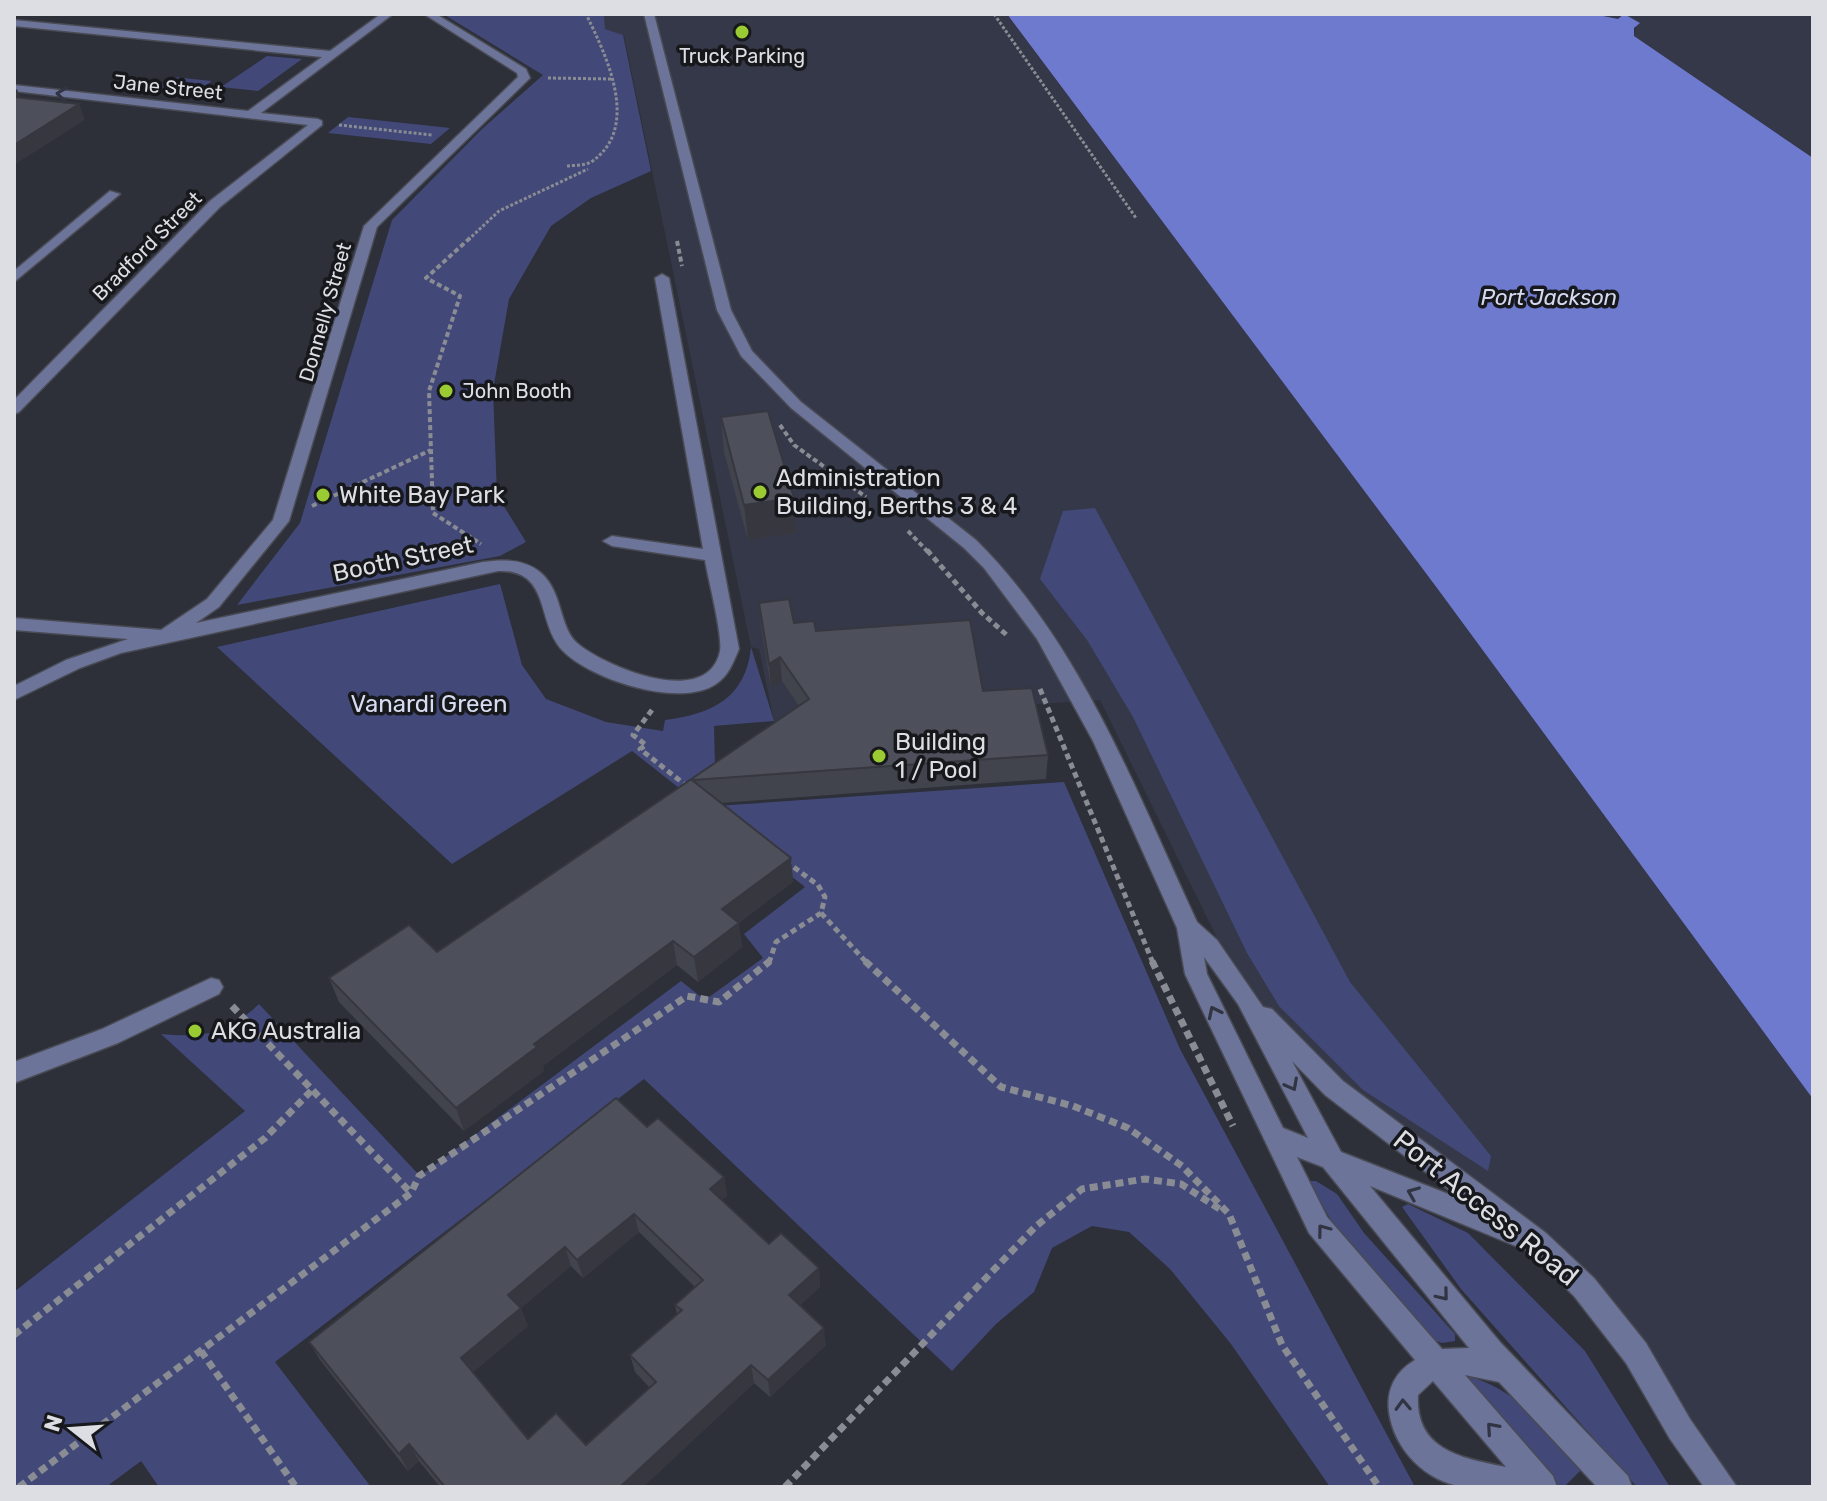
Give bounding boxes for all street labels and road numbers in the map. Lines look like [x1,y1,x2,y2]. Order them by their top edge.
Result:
street label: Jane Street [112,69,224,105]
street label: Bradford Street [87,186,207,306]
street label: Donnelly Street [294,239,356,384]
street label: Booth Street [330,530,476,588]
street label: Port Access Road [1387,1123,1585,1293]

